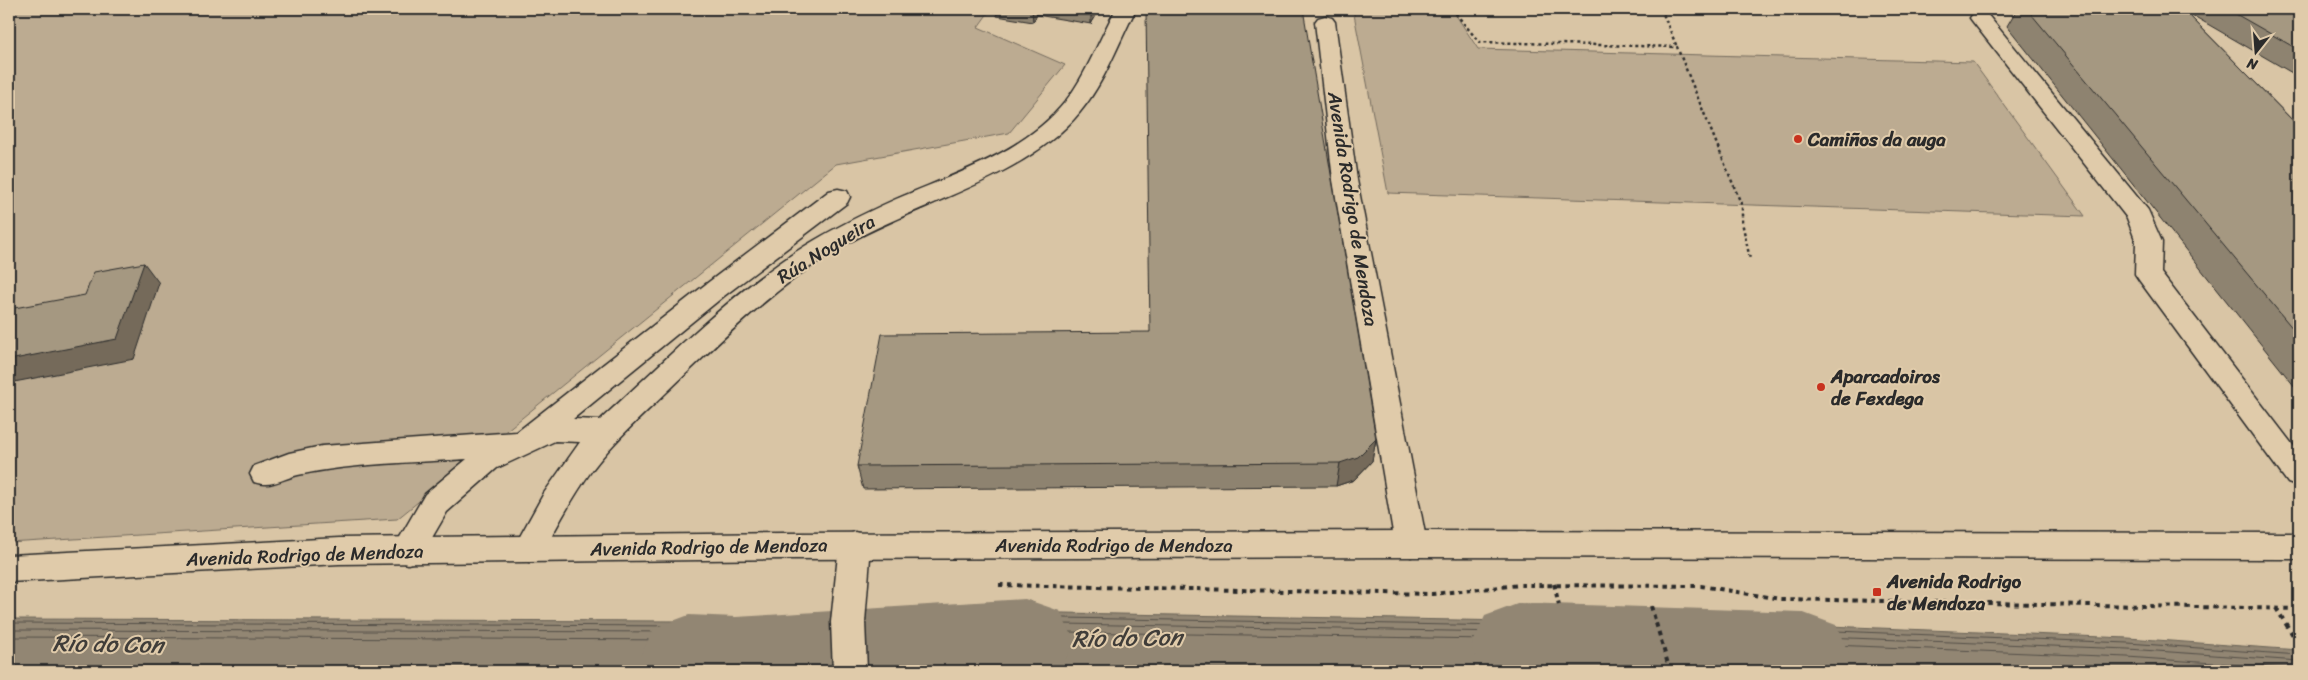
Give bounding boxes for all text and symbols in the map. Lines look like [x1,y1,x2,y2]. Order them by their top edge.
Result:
north arrow [2230,28,2280,78]
text: N [2244,50,2262,78]
street label: Avenida Rodrigo de Mendoza [1318,88,1388,329]
place label: Camiños da auga [1807,123,1946,156]
marker: Camiños da auga [1792,133,1804,145]
street label: Rúa Nogueira [770,205,882,292]
place label: Aparcadoiros de Fexdega [1830,360,1941,415]
marker: Aparcadoiros de Fexdega [1815,381,1827,393]
street label: Avenida Rodrigo de Mendoza [589,528,828,566]
street label: Avenida Rodrigo de Mendoza [994,529,1233,562]
street label: Avenida Rodrigo de Mendoza [185,534,425,576]
place label: Avenida Rodrigo de Mendoza [1886,565,2022,620]
marker: Avenida Rodrigo de Mendoza [1871,586,1883,598]
water label: Río do Con [1071,616,1186,660]
water label: Río do Con [52,622,167,666]

